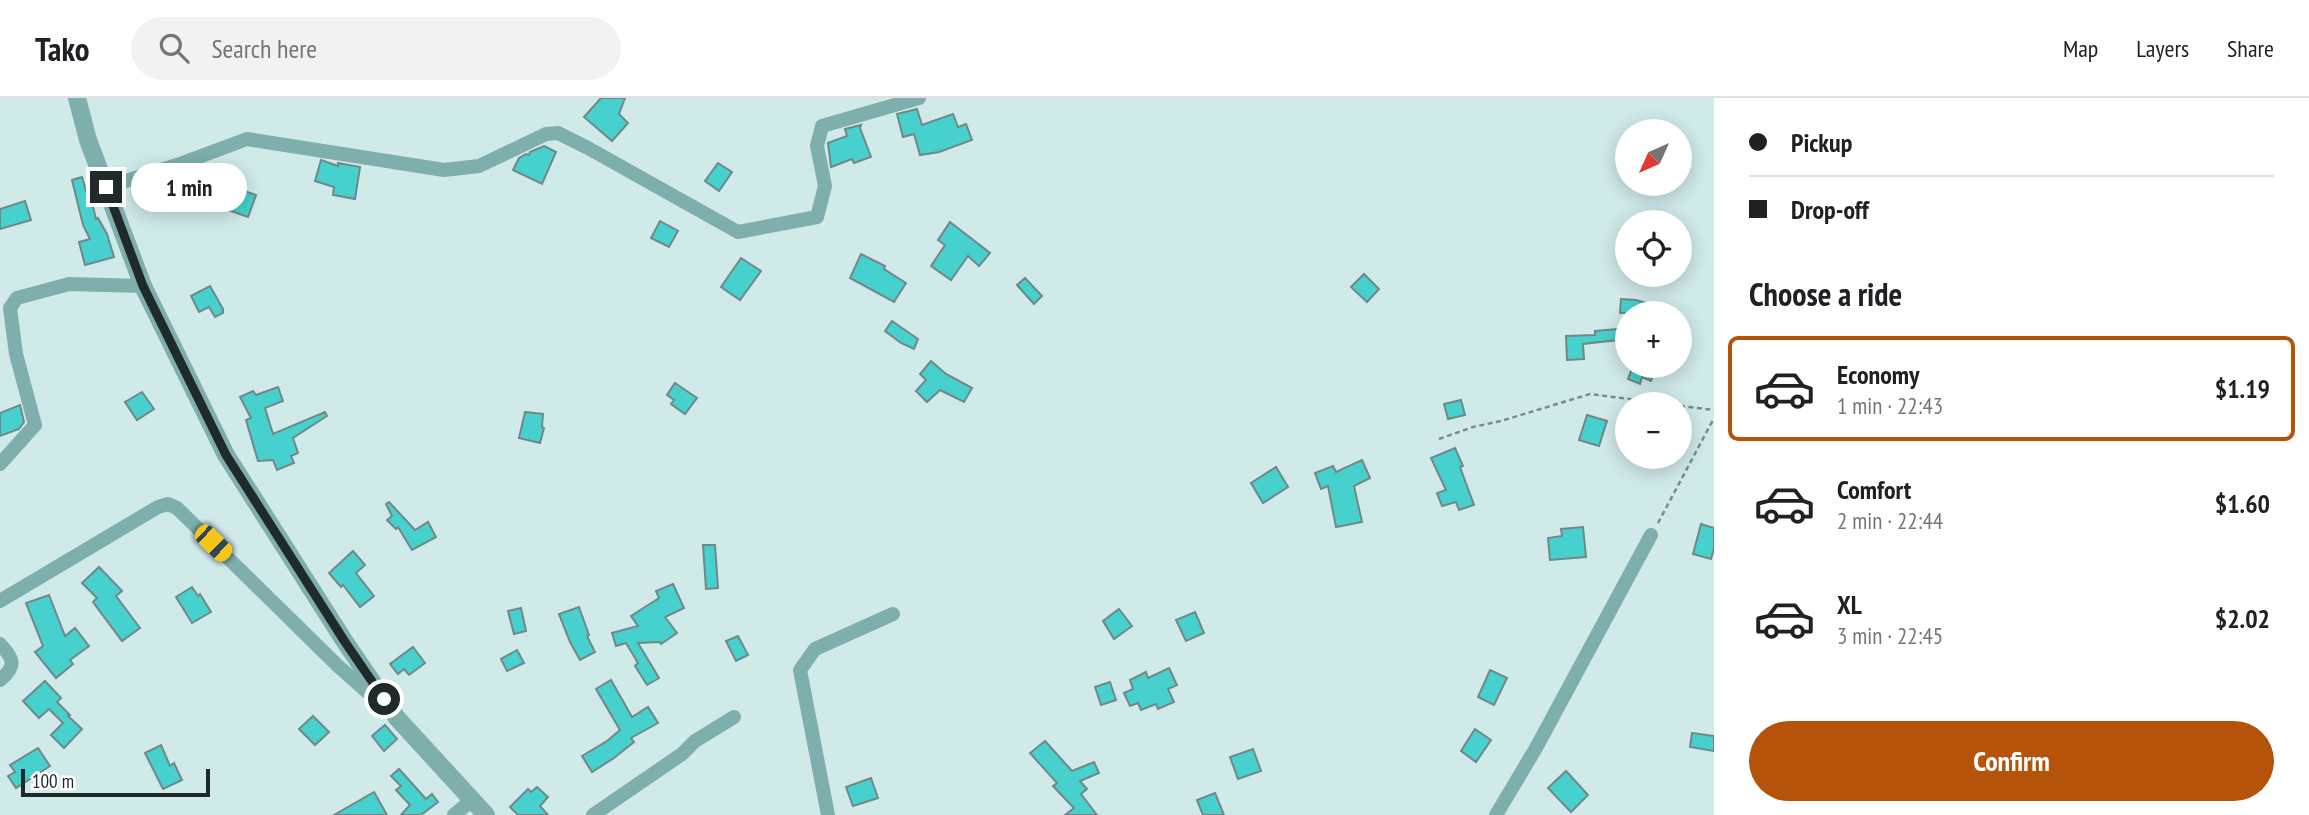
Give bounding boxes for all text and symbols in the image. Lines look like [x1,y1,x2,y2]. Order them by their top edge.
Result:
search box [131,17,621,80]
text: Tako [35,27,89,70]
icon: search [155,29,193,67]
text: Search here [211,32,317,65]
text: Map [2063,33,2098,64]
text: Layers [2136,33,2189,64]
text: Share [2227,33,2274,64]
north arrow [1615,119,1692,196]
map controls [1615,119,1692,469]
text: Pickup [1791,126,1852,159]
callout: 1 min [130,162,246,212]
route end [90,171,122,203]
text: 1 min [166,173,212,202]
text: Drop-off [1791,193,1869,226]
button: locate [1615,210,1692,287]
text: Choose a ride [1749,273,1902,315]
button: + [1615,301,1692,378]
icon: car [1753,357,1816,420]
text: Economy [1837,358,1919,391]
text: $1.19 [2215,372,2270,405]
text: 1 min · 22:43 [1837,391,1943,420]
button: − [1615,392,1692,469]
icon: car [1753,472,1816,535]
text: Comfort [1837,473,1911,506]
text: $1.60 [2215,487,2270,520]
text: 2 min · 22:44 [1837,506,1943,535]
car [191,521,236,565]
icon: car [1753,587,1816,650]
text: XL [1837,588,1862,621]
text: $2.02 [2215,602,2270,635]
text: 3 min · 22:45 [1837,621,1943,650]
route start [368,683,400,715]
button: Confirm [1749,721,2274,801]
scale bar [21,766,210,798]
text: 100 m [32,769,74,793]

